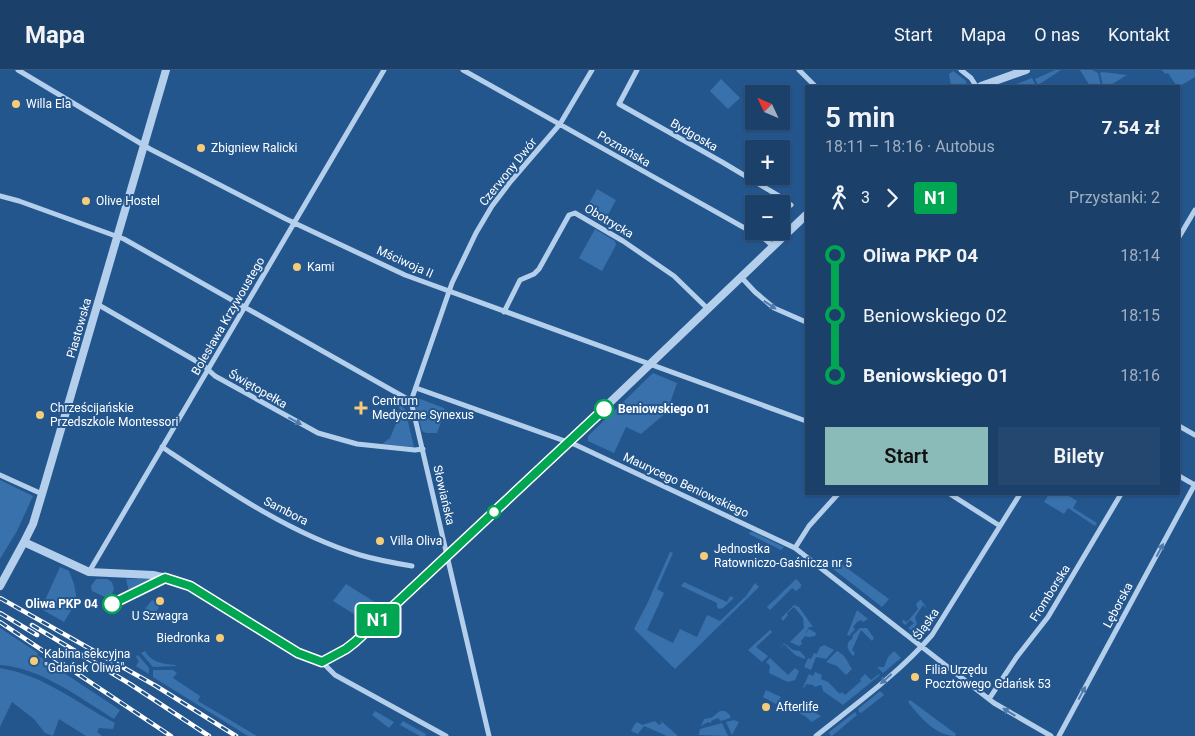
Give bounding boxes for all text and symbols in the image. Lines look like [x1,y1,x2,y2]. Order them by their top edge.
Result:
text: Mapa [25,21,85,49]
text: Start [894,24,933,45]
text: Mapa [961,24,1006,45]
text: O nas [1034,24,1080,45]
text: Kontakt [1108,24,1170,45]
north arrow [745,85,790,130]
map controls [745,85,790,240]
place label: Willa Ela [26,97,71,111]
marker: Willa Ela [10,98,22,110]
text: 5 min [825,101,895,134]
street label: Bydgoska [668,116,720,154]
text: 7.54 zł [1102,116,1160,139]
street label: Poznańska [595,128,653,170]
street label: Czerwony Dwór [476,135,540,209]
text: 18:11 – 18:16 · Autobus [825,137,995,156]
button: + [745,140,790,185]
place label: Zbigniew Ralicki [211,141,298,155]
marker: Zbigniew Ralicki [195,142,207,154]
icon: walk [825,184,853,212]
icon: forward [878,184,906,212]
text: N1 [924,187,947,208]
text: 3 [861,188,870,207]
text: Przystanki: 2 [1069,188,1160,207]
place label: Olive Hostel [96,194,160,208]
marker: Olive Hostel [80,195,92,207]
button: − [745,195,790,240]
street label: Obotrycka [582,201,636,241]
street label: Mściwoja II [374,243,436,281]
text: Oliwa PKP 04 [863,244,978,267]
text: 18:14 [1120,246,1160,265]
street label: Bolesława Krzywoustego [188,254,268,377]
place label: Kami [307,260,335,274]
marker: Kami [291,261,303,273]
street label: Piastowska [64,296,94,360]
one-way arrow [763,300,777,310]
text: Beniowskiego 02 [863,304,1007,327]
text: 18:15 [1120,306,1160,325]
text: Beniowskiego 01 [863,364,1009,387]
street label: Świętopełka [226,366,290,411]
text: 18:16 [1120,366,1160,385]
place label: Centrum Medyczne Synexus [372,394,474,422]
marker: Beniowskiego 01 [594,399,614,419]
place label: Chrześcijańskie Przedszkole Montessori [50,401,178,429]
marker: Centrum Medyczne Synexus [354,401,368,415]
place label: Beniowskiego 01 [618,402,710,416]
marker: Chrześcijańskie Przedszkole Montessori [34,409,46,421]
one-way arrow [288,417,301,426]
button: Start [825,427,988,485]
button: Bilety [998,427,1160,485]
street label: Maurycego Beniowskiego [621,450,751,520]
street label: Słowiańska [430,464,458,526]
street label: Sambora [261,494,311,528]
unlabelled marker [487,505,501,519]
place label: Villa Oliva [390,534,442,548]
marker: Villa Oliva [374,535,386,547]
place label: Jednostka Ratowniczo-Gaśnicza nr 5 [714,542,852,570]
one-way arrow [1155,544,1164,557]
marker: Jednostka Ratowniczo-Gaśnicza nr 5 [698,550,710,562]
street label: Fromborska [1027,562,1073,624]
street label: Lęborska [1100,580,1136,630]
marker: Oliwa PKP 04 [102,594,122,614]
marker: U Szwagra [154,595,166,607]
place label: Oliwa PKP 04 [25,597,98,611]
line badge: N1 [356,604,400,636]
street label: Śląska [909,605,942,643]
place label: U Szwagra [132,609,188,623]
text: N1 [366,609,390,630]
place label: Biedronka [156,631,210,645]
marker: Biedronka [214,632,226,644]
place label: Kabina sekcyjna "Gdańsk Oliwa" [44,647,130,675]
marker: Kabina sekcyjna "Gdańsk Oliwa" [28,655,40,667]
place label: Filia Urzędu Pocztowego Gdańsk 53 [925,663,1051,691]
marker: Filia Urzędu Pocztowego Gdańsk 53 [909,671,921,683]
one-way arrow [881,673,893,685]
one-way arrow [1078,687,1087,700]
place label: Afterlife [776,700,819,714]
marker: Afterlife [760,701,772,713]
one-way arrow [1002,707,1015,716]

